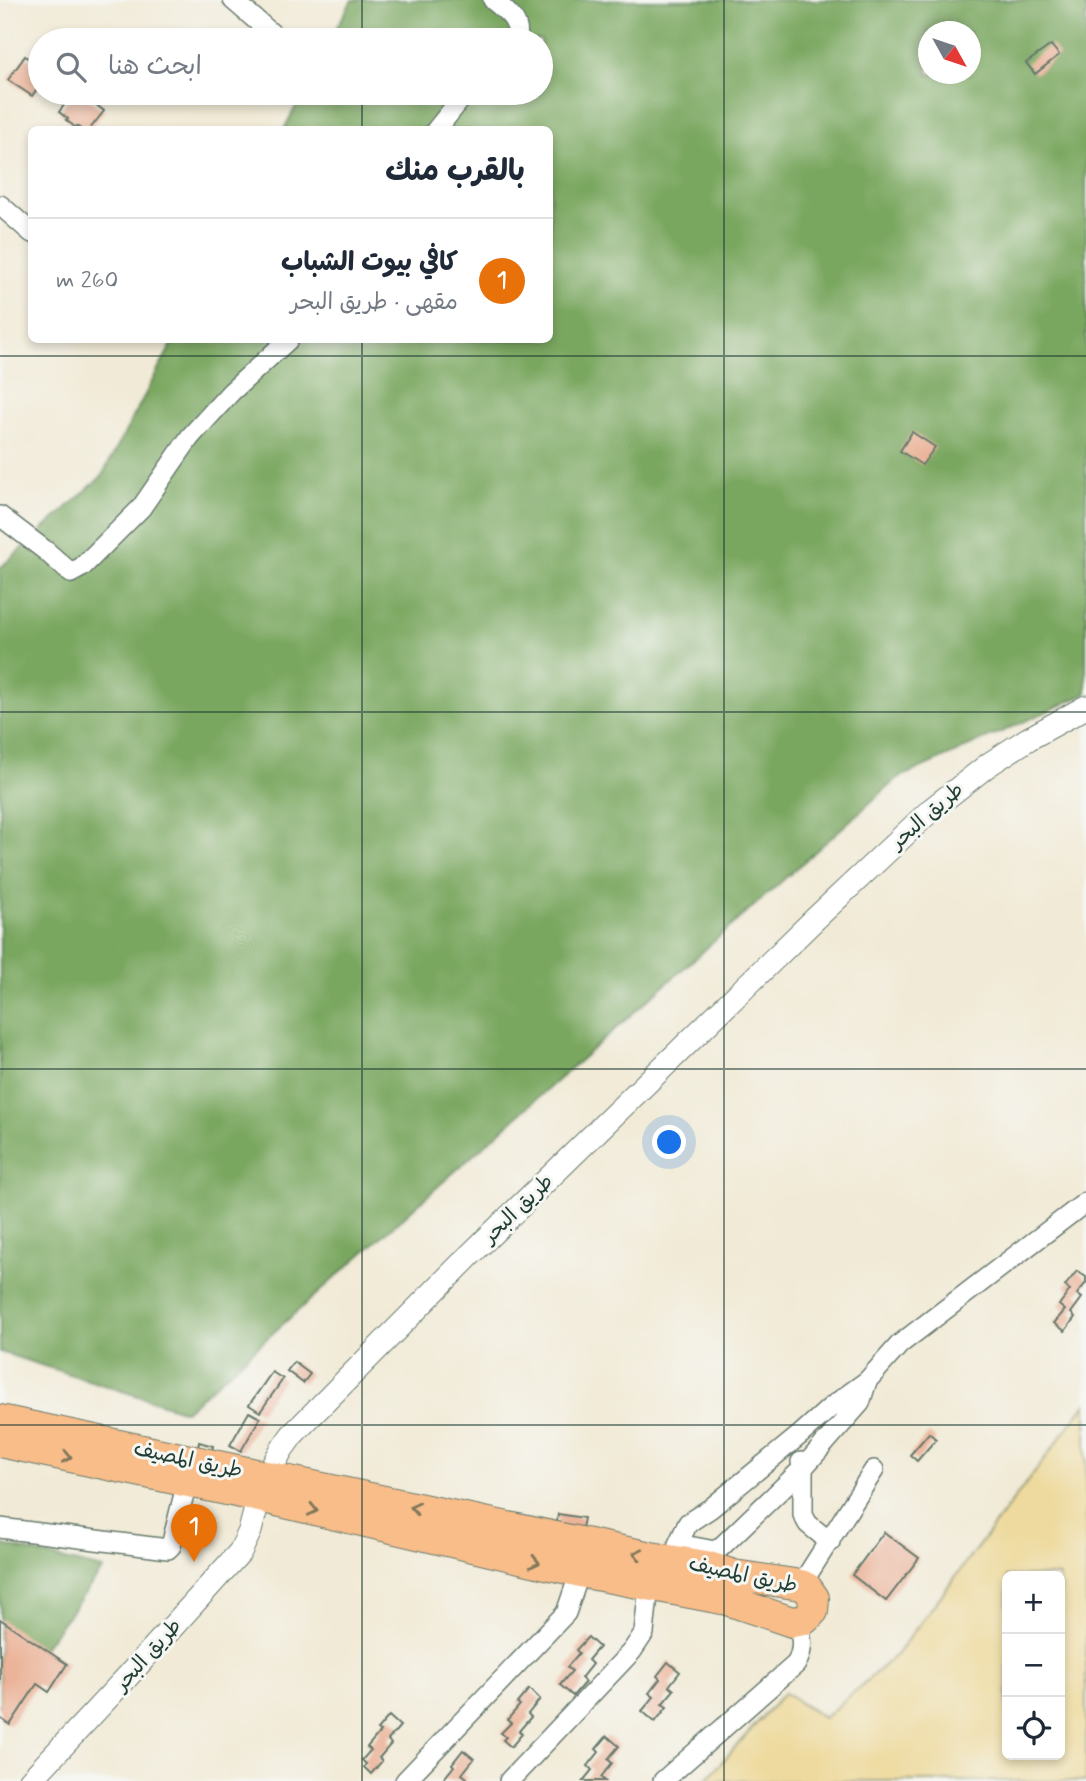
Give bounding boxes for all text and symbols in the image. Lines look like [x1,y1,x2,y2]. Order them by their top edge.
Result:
north arrow [918,21,981,84]
search box [28,28,553,105]
icon: search [52,48,90,86]
text: ابحث هنا [108,50,202,84]
text: بالقرب منك [385,152,525,191]
text: كافي بيوت الشباب [281,246,458,280]
text: 260 m [56,266,118,296]
text: 1 [497,266,507,296]
text: مقهى · طريق البحر [290,288,458,318]
street label: طريق البحر [883,776,970,857]
your location [652,1125,686,1159]
street label: طريق البحر [475,1168,560,1251]
street label: طريق المصيف [131,1435,245,1485]
one-way arrow [61,1448,73,1463]
one-way arrow [307,1501,319,1516]
one-way arrow [409,1501,421,1516]
pin: 1 [171,1504,217,1562]
one-way arrow [632,1548,644,1563]
street label: طريق المصيف [686,1550,800,1600]
one-way arrow [528,1554,540,1568]
map controls [1002,1571,1065,1760]
button: + [1002,1571,1065,1634]
street label: طريق البحر [106,1613,188,1699]
button: − [1002,1634,1065,1697]
button: locate [1002,1697,1065,1760]

